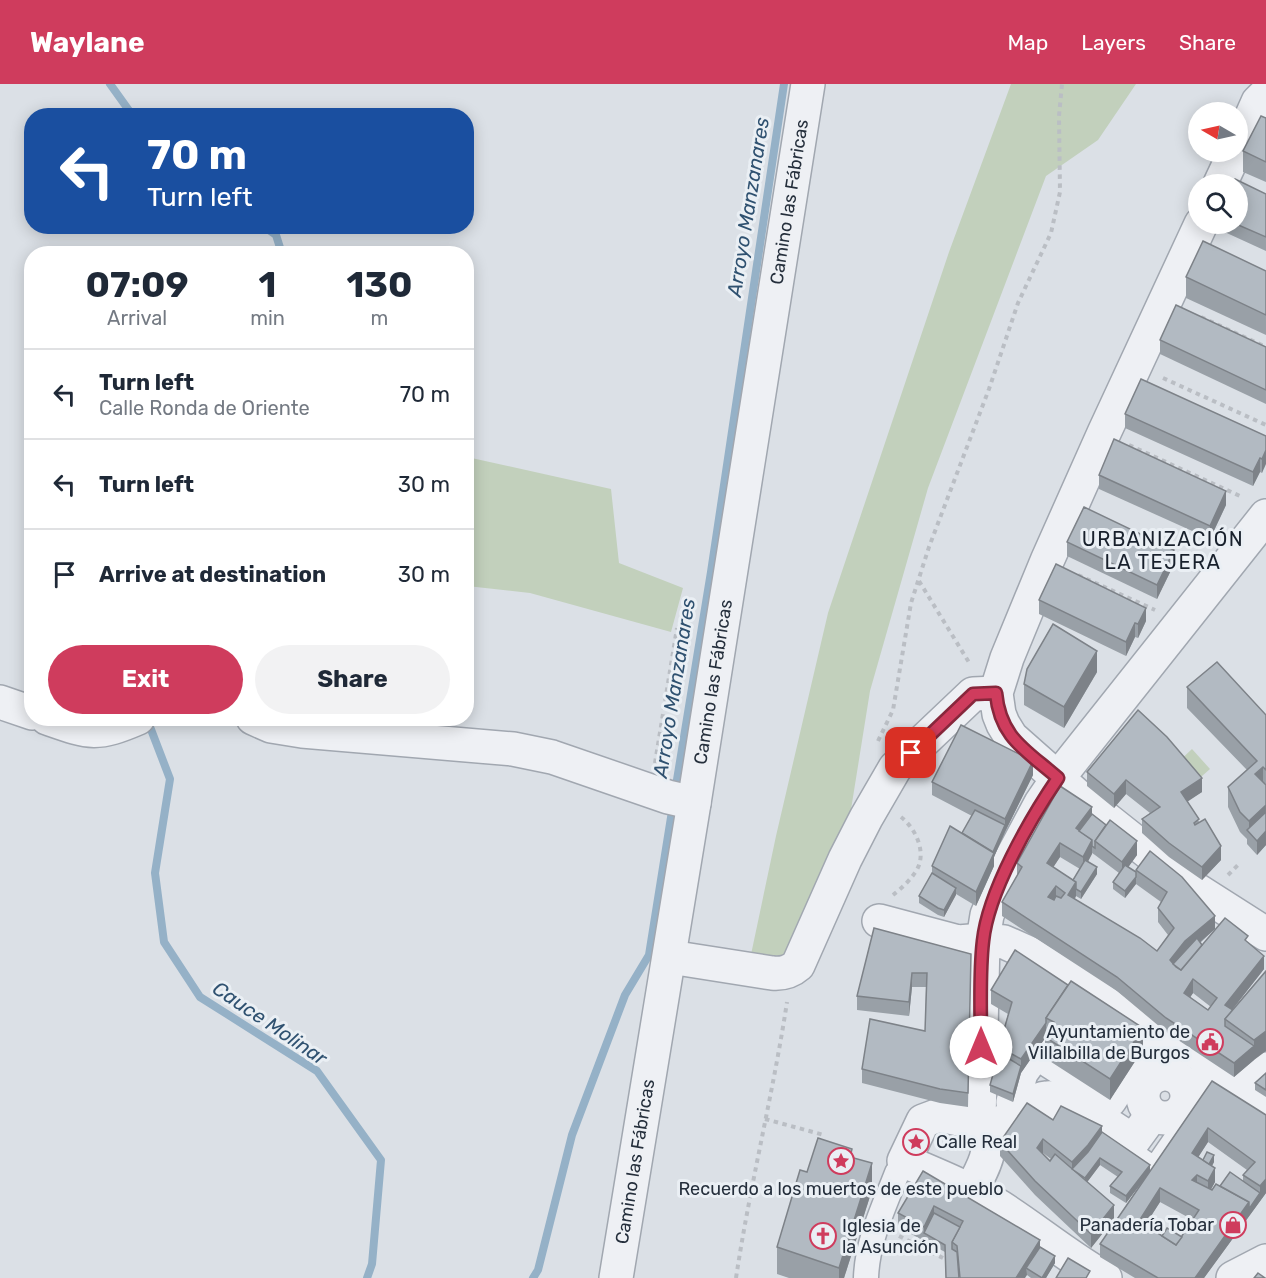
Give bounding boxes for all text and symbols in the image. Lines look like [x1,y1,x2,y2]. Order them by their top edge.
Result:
text: Waylane [30,26,145,59]
text: Map [1007,30,1048,55]
text: Layers [1081,30,1146,55]
text: Share [1179,30,1236,55]
north arrow [1188,102,1248,162]
map controls [1188,102,1248,234]
water label: Arroyo Manzanares [722,116,774,299]
street label: Camino las Fábricas [765,118,813,286]
text: 70 m [147,130,247,180]
icon: left [48,132,126,210]
button: search [1188,174,1248,234]
text: Turn left [147,181,252,213]
text: 07:09 [85,263,189,306]
text: 1 [259,263,276,306]
text: 130 [346,263,413,306]
text: Arrival [107,306,167,330]
text: min [250,306,285,330]
text: m [371,306,388,330]
text: Turn left [99,369,194,396]
icon: left [48,378,81,411]
text: 70 m [400,381,450,408]
text: Calle Ronda de Oriente [99,396,310,420]
icon: left [48,468,81,501]
text: Turn left [99,471,194,498]
text: 30 m [398,471,450,498]
district label: URBANIZACIÓN LA TEJERA [1082,527,1244,574]
icon: arrive [48,558,81,591]
text: Arrive at destination [99,561,326,588]
text: 30 m [398,561,450,588]
water label: Arroyo Manzanares [648,597,700,780]
street label: Camino las Fábricas [689,598,737,766]
button: Exit [48,645,243,714]
button: Share [255,645,450,714]
pin [885,727,936,778]
icon: arrive [894,736,927,769]
water label: Cauce Molinar [208,976,333,1071]
position arrow [949,1015,1013,1079]
place label: Ayuntamiento de Villalbilla de Burgos [1028,1021,1190,1064]
public building icon: Ayuntamiento de Villalbilla de Burgos [1195,1027,1225,1057]
street label: Camino las Fábricas [611,1077,659,1246]
place icon: Calle Real [901,1127,931,1157]
place label: Calle Real [936,1131,1017,1153]
place icon: Recuerdo a los muertos de este pueblo [826,1146,856,1176]
place label: Recuerdo a los muertos de este pueblo [678,1178,1004,1200]
shop icon: Panadería Tobar [1218,1210,1248,1240]
place label: Panadería Tobar [1079,1214,1214,1236]
place label: Iglesia de la Asunción [842,1215,939,1258]
church icon: Iglesia de la Asunción [808,1221,838,1251]

